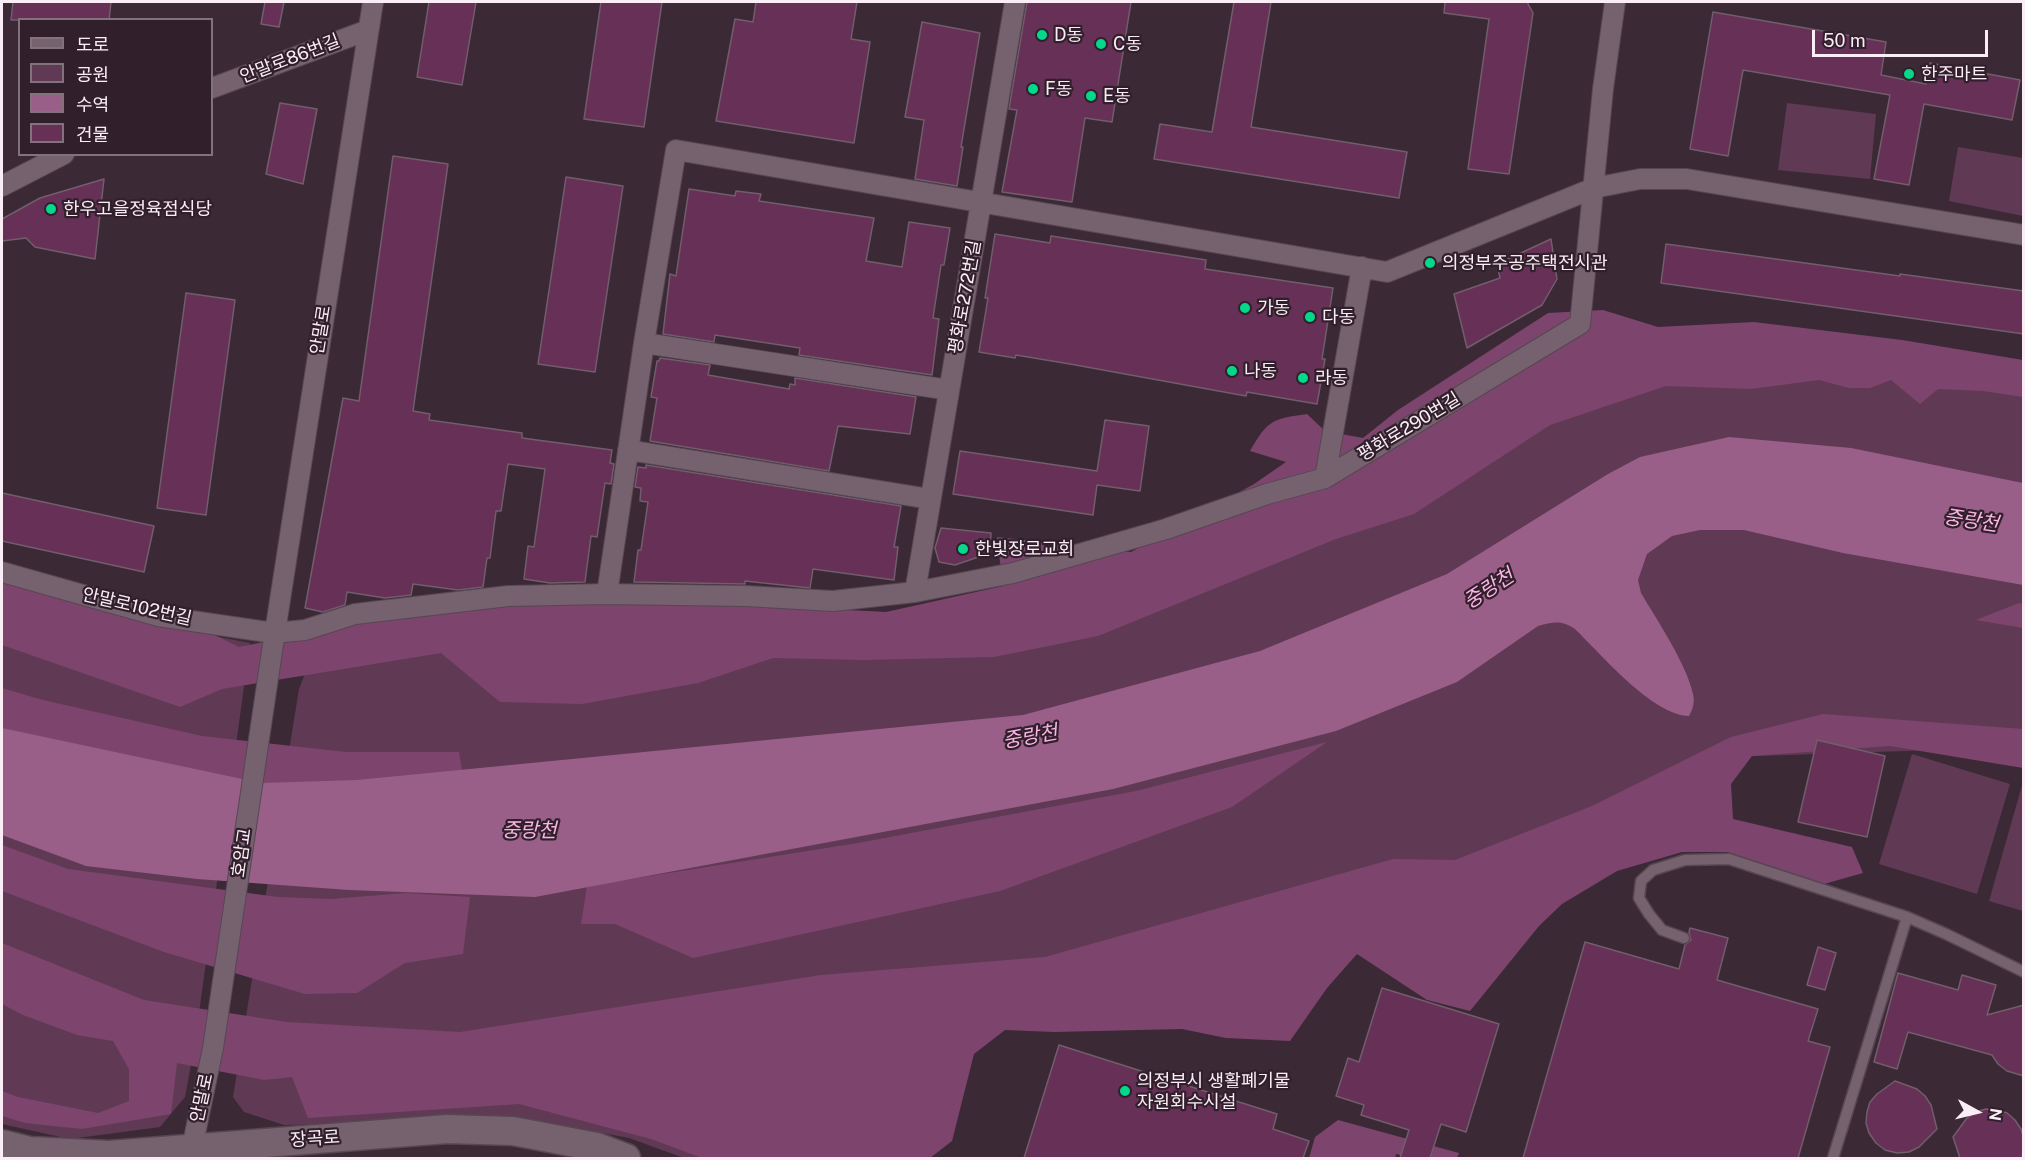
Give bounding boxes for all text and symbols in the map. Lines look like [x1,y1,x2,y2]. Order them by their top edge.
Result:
legend [18,18,213,156]
scale bar [1815,18,1990,56]
place label: D동 [1054,24,1083,46]
marker: D동 [1035,28,1049,42]
street label: 안말로86번길 [237,30,343,88]
text: 50 m [1823,30,1866,51]
place label: C동 [1113,33,1142,55]
text: 도로 [76,34,109,55]
marker: C동 [1094,37,1108,51]
place label: 한주마트 [1921,63,1987,85]
text: 공원 [76,64,109,85]
marker: 한주마트 [1902,67,1916,81]
place label: F동 [1045,78,1072,100]
marker: F동 [1026,82,1040,96]
place label: E동 [1103,85,1131,107]
marker: E동 [1084,89,1098,103]
text: 수역 [76,94,109,115]
text: 건물 [76,124,109,145]
place label: 한우고을정육점식당 [63,198,212,220]
marker: 한우고을정육점식당 [44,202,58,216]
street label: 평화로272번길 [944,238,986,356]
place label: 의정부주공주택전시관 [1442,252,1608,274]
marker: 의정부주공주택전시관 [1423,256,1437,270]
place label: 가동 [1257,297,1290,319]
marker: 가동 [1238,301,1252,315]
street label: 안말로 [306,304,336,356]
place label: 다동 [1322,306,1355,328]
marker: 다동 [1303,310,1317,324]
place label: 나동 [1244,360,1277,382]
marker: 나동 [1225,364,1239,378]
place label: 라동 [1315,367,1348,389]
marker: 라동 [1296,371,1310,385]
street label: 평화로290번길 [1354,388,1464,466]
water label: 중랑천 [1942,505,2000,537]
place label: 한빛장로교회 [975,538,1074,560]
marker: 한빛장로교회 [956,542,970,556]
water label: 중랑천 [1459,564,1519,614]
street label: 안말로102번길 [80,584,194,630]
water label: 중랑천 [1001,720,1059,754]
water label: 중랑천 [501,819,557,843]
street label: 호암교 [228,827,256,879]
place label: 의정부시 생활폐기물 자원회수시설 [1137,1070,1290,1112]
street label: 안말로 [186,1071,218,1125]
north arrow [1947,1082,2007,1142]
marker: 의정부시 생활폐기물 자원회수시설 [1118,1084,1132,1098]
text: N [1985,1107,2006,1122]
street label: 장곡로 [289,1126,341,1152]

